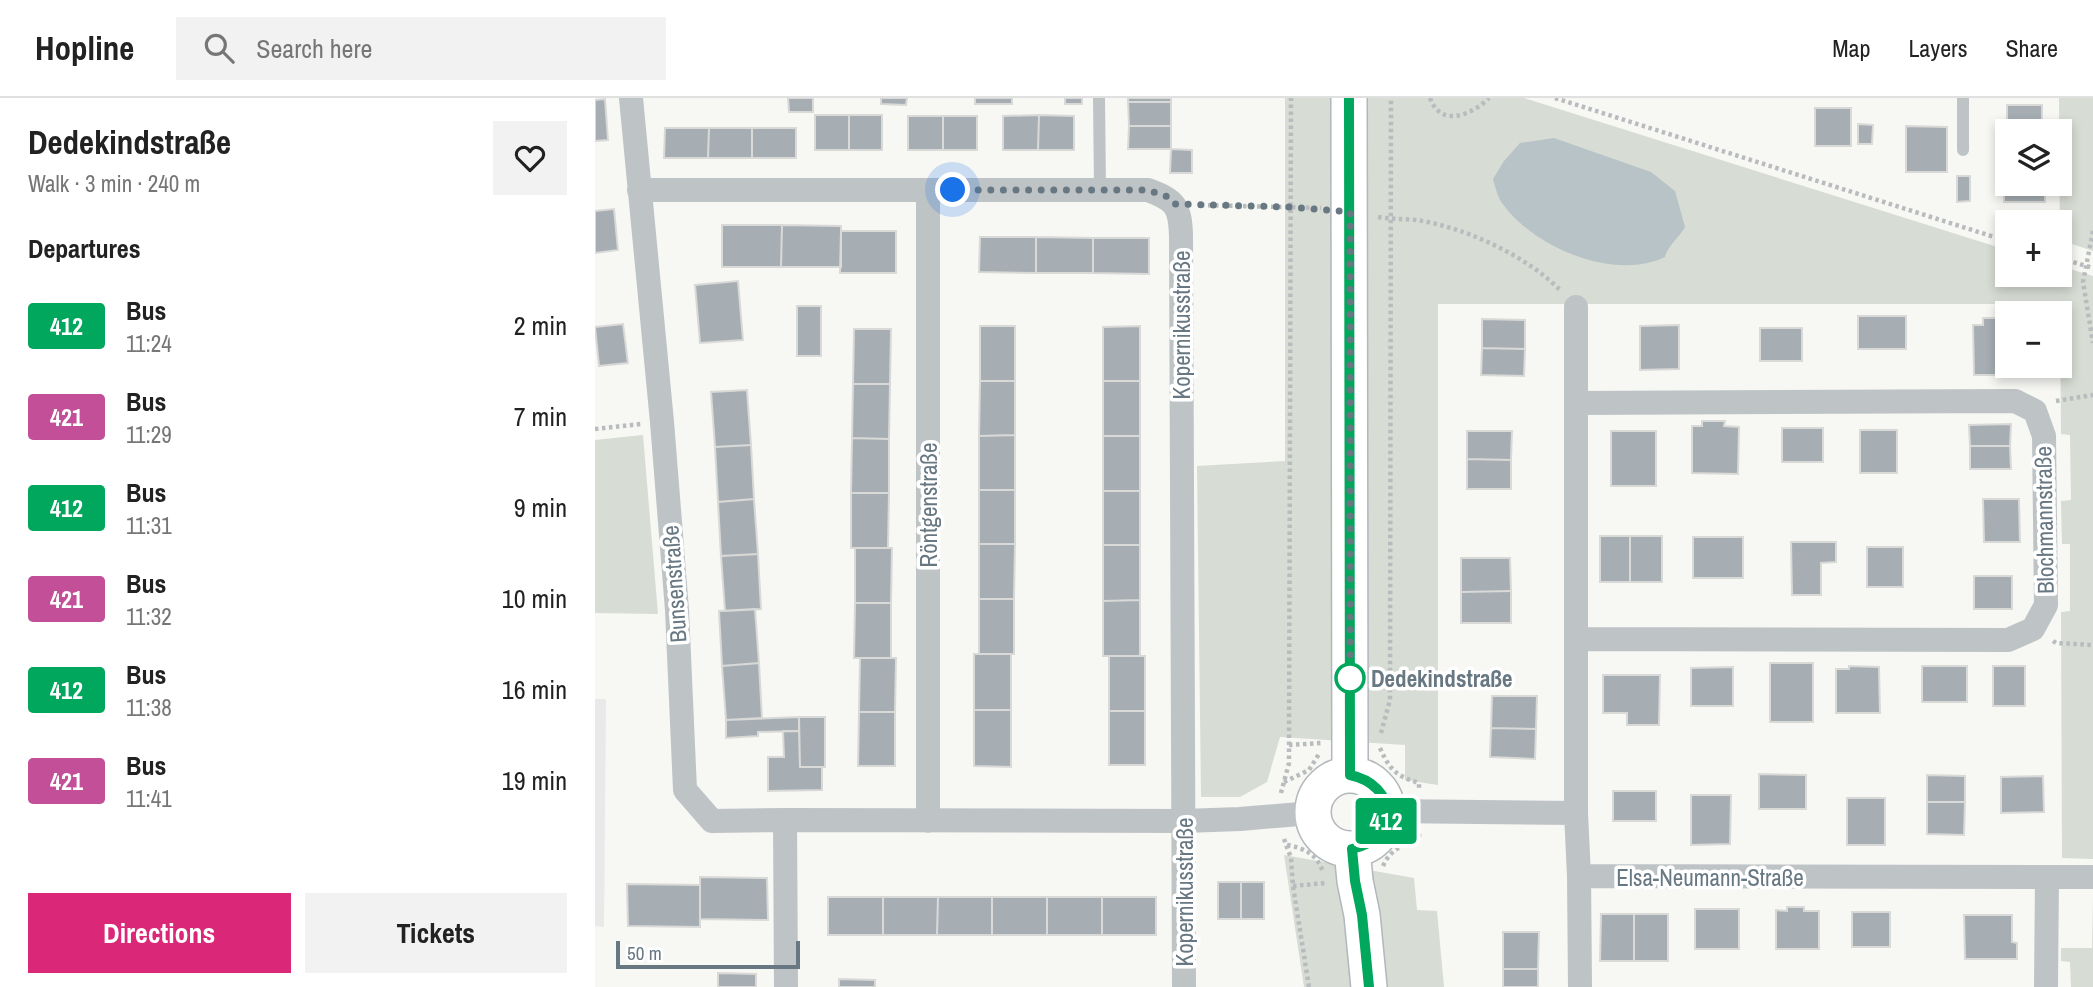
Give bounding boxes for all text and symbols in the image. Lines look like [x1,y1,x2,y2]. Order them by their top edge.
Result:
search box [176,17,666,80]
text: Hopline [35,26,134,70]
icon: search [200,29,238,67]
text: Search here [256,31,372,66]
text: Map [1832,32,1870,64]
text: Layers [1908,32,1967,64]
text: Share [2005,32,2058,64]
map controls [1995,119,2072,378]
button: layers [1995,119,2072,196]
text: Dedekindstraße [28,120,231,164]
button: heart [493,121,567,195]
text: Walk · 3 min · 240 m [28,168,200,199]
your location [935,172,970,207]
button: + [1995,210,2072,287]
text: Departures [28,231,141,266]
street label: Kopernikusstraße [1166,251,1197,399]
text: Bus [126,293,166,328]
button: − [1995,301,2072,378]
text: 2 min [514,308,567,343]
text: 412 [50,310,83,342]
text: 11:24 [126,328,172,359]
text: Bus [126,384,166,419]
text: 7 min [514,399,567,434]
text: 421 [50,401,83,433]
text: 11:29 [126,419,172,450]
street label: Röntgenstraße [913,443,944,567]
street label: Blochmannstraße [2027,446,2061,594]
text: Bus [126,475,166,510]
text: 9 min [514,490,567,525]
text: 412 [50,492,83,524]
text: 11:31 [126,510,172,541]
street label: Bunsenstraße [654,524,694,644]
text: Bus [126,566,166,601]
text: 10 min [502,581,567,616]
text: 421 [50,583,83,615]
text: 11:32 [126,601,172,632]
text: Bus [126,657,166,692]
marker: Dedekindstraße [1335,663,1365,693]
place label: Dedekindstraße [1371,663,1513,694]
text: 16 min [502,672,567,707]
text: 412 [50,674,83,706]
text: 11:38 [126,692,172,723]
text: Bus [126,748,166,783]
text: 19 min [502,763,567,798]
text: 421 [50,765,83,797]
text: 11:41 [126,783,172,814]
line badge: 412 [1346,798,1426,844]
text: 412 [1370,805,1402,837]
street label: Kopernikusstraße [1169,818,1200,966]
street label: Elsa-Neumann-Straße [1616,862,1804,893]
button: Directions [28,893,291,973]
button: Tickets [305,893,567,973]
scale bar [616,938,800,970]
text: 50 m [627,940,662,966]

